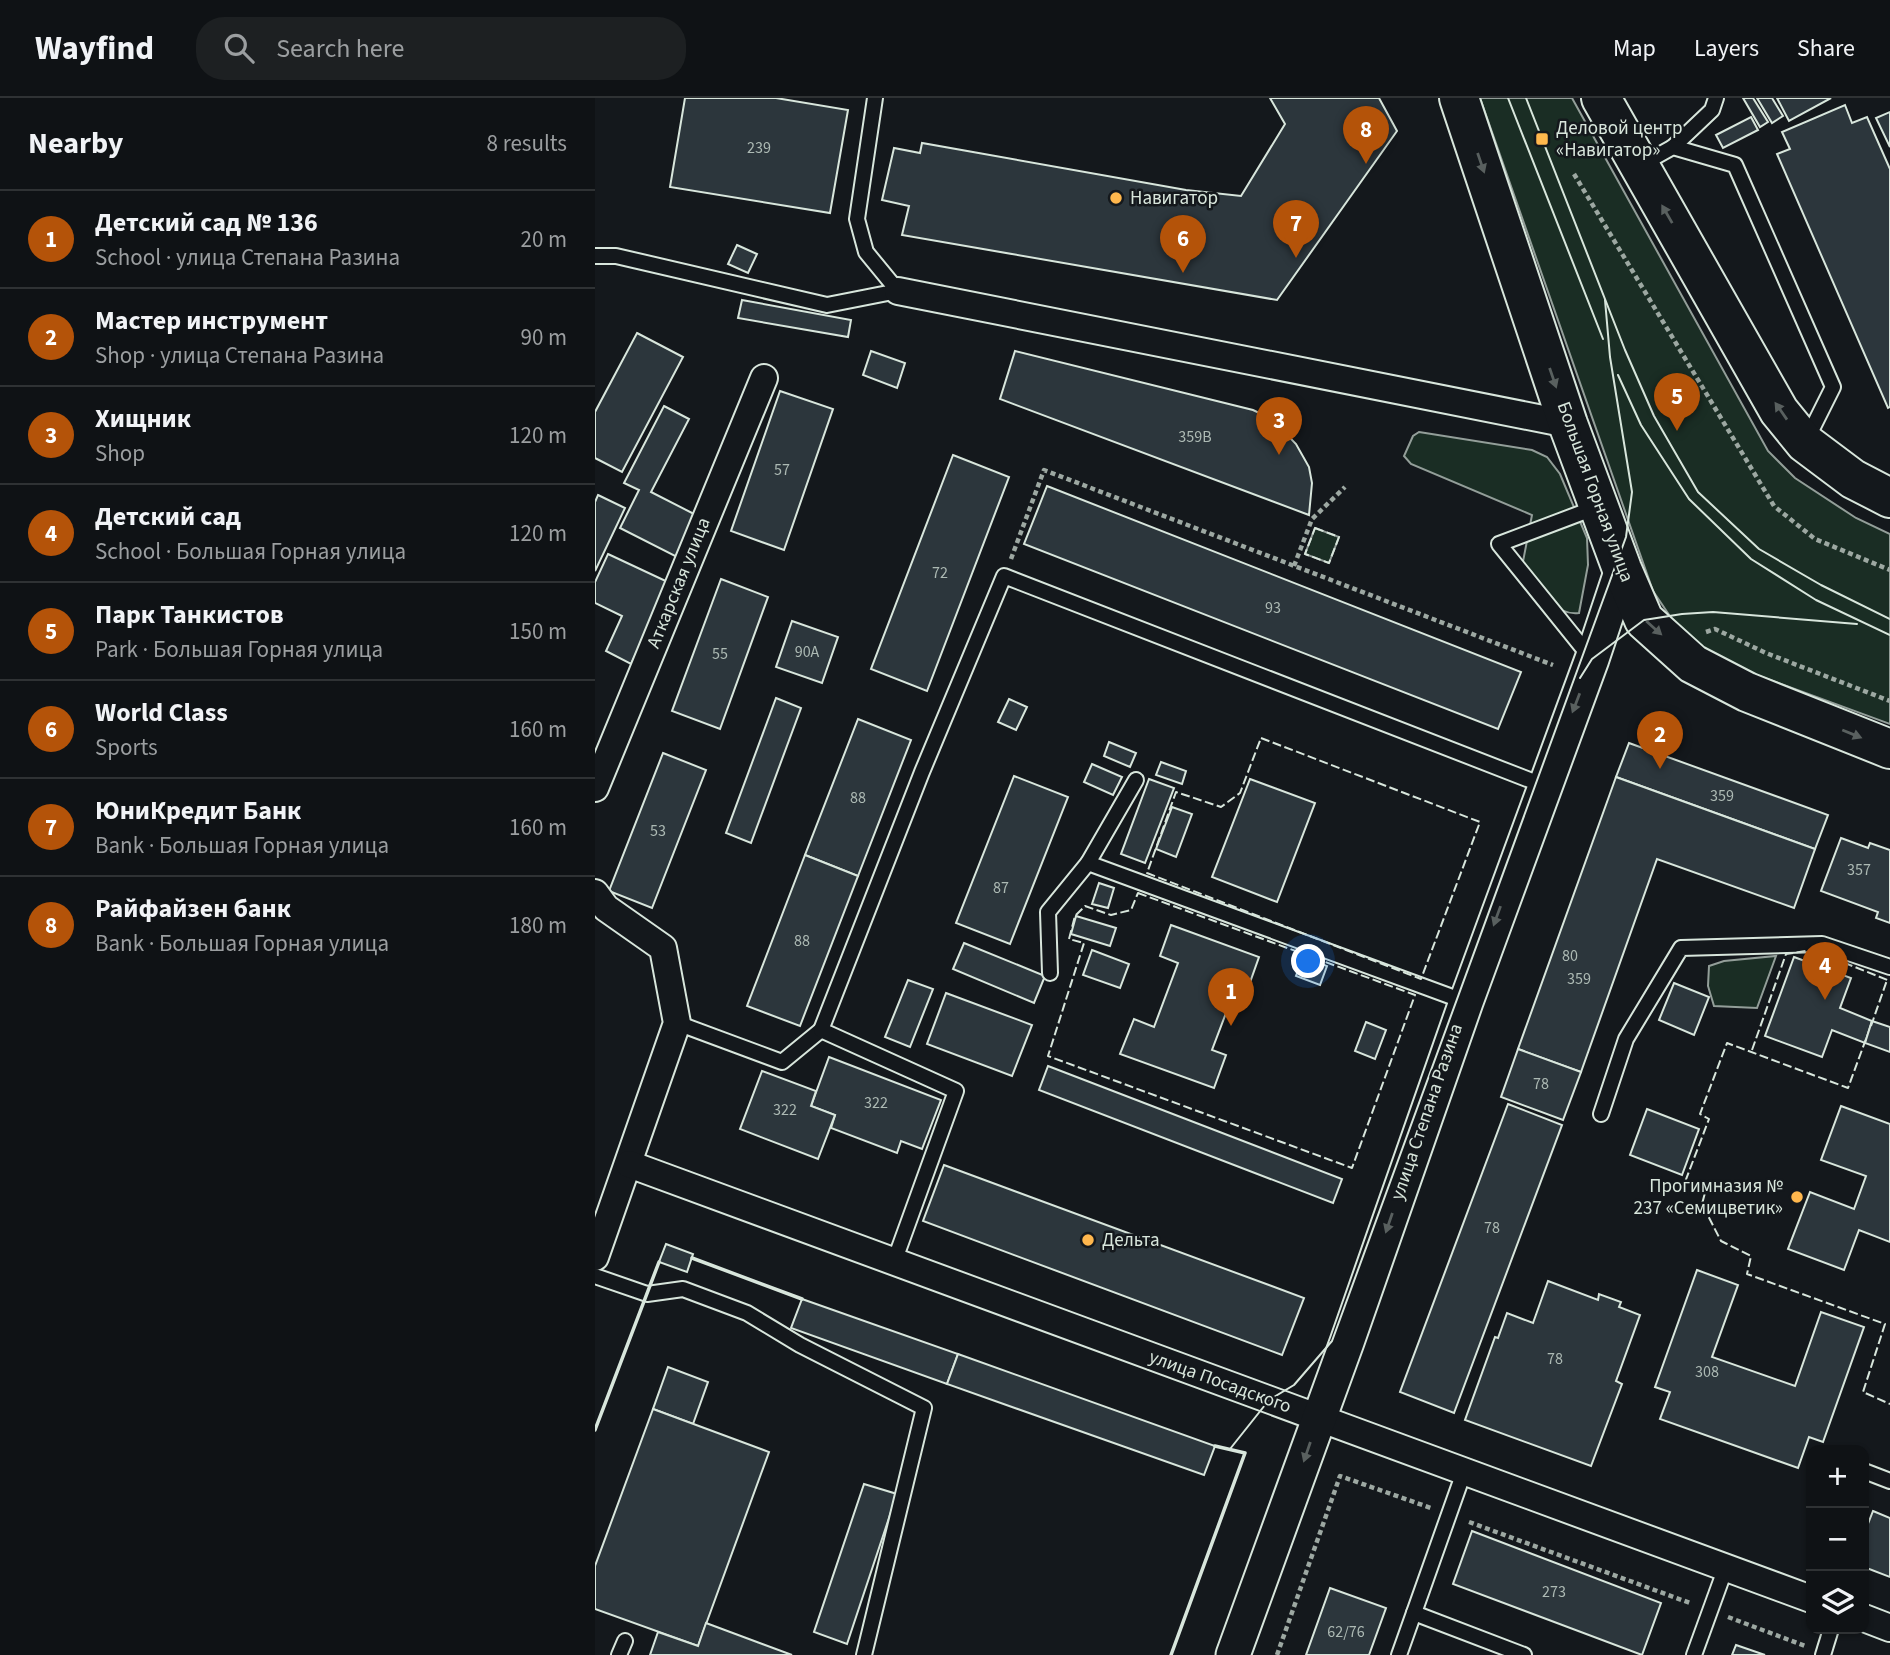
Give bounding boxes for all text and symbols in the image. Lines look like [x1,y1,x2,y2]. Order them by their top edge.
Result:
search box [196,17,686,80]
text: Wayfind [35,25,154,72]
icon: search [220,29,258,67]
text: Search here [276,30,404,67]
text: Map [1613,31,1656,66]
text: Layers [1694,31,1759,66]
text: Share [1797,31,1855,66]
pin: 8 [1343,106,1389,164]
place label: Деловой центр «Навигатор» [1556,115,1683,164]
text: Nearby [28,122,123,165]
text: 8 results [487,127,567,160]
marker: Деловой центр «Навигатор» [1534,131,1550,147]
house number: 239 [747,137,771,159]
one-way arrow [1476,152,1487,173]
place label: Навигатор [1130,185,1218,212]
marker: Навигатор [1108,190,1124,206]
pin: 7 [1273,200,1319,258]
text: Детский сад № 136 [95,204,318,241]
one-way arrow [1661,205,1673,224]
pin: 6 [1160,215,1206,273]
text: 1 [45,223,57,256]
text: 20 m [520,223,567,256]
text: School · улица Степана Разина [95,241,400,274]
text: Мастер инструмент [95,302,328,339]
text: 2 [45,321,57,354]
text: 90 m [520,321,567,354]
text: Shop · улица Степана Разина [95,339,384,372]
one-way arrow [1548,368,1559,389]
pin: 5 [1654,373,1700,431]
pin: 3 [1256,397,1302,455]
street label: Большая Горная улица [1550,398,1640,586]
text: Хищник [95,400,191,437]
one-way arrow [1774,402,1788,420]
text: 3 [45,419,57,452]
text: 120 m [509,419,567,452]
house number: 359В [1178,426,1212,448]
text: Shop [95,437,145,470]
house number: 57 [774,459,790,481]
text: Детский сад [95,498,241,535]
street label: Аткарская улица [640,514,718,652]
text: 4 [45,517,57,550]
text: 120 m [509,517,567,550]
text: School · Большая Горная улица [95,535,406,568]
house number: 72 [932,562,948,584]
text: Парк Танкистов [95,596,284,633]
house number: 93 [1265,597,1281,619]
text: 5 [45,615,57,648]
text: 150 m [509,615,567,648]
one-way arrow [1645,620,1662,635]
text: Park · Большая Горная улица [95,633,383,666]
house number: 90А [795,641,820,663]
house number: 55 [712,643,728,665]
one-way arrow [1570,692,1581,713]
text: World Class [95,694,228,731]
pin: 2 [1637,711,1683,769]
text: 6 [45,713,57,746]
text: 160 m [509,713,567,746]
one-way arrow [1842,728,1863,739]
text: Sports [95,731,158,764]
house number: 359 [1710,785,1734,807]
house number: 88 [850,787,866,809]
text: ЮниКредит Банк [95,792,301,829]
text: 7 [45,811,57,844]
text: 160 m [509,811,567,844]
house number: 53 [650,820,666,842]
text: Bank · Большая Горная улица [95,829,389,862]
house number: 357 [1847,859,1871,881]
house number: 87 [993,877,1009,899]
text: Райфайзен банк [95,890,291,927]
one-way arrow [1491,906,1502,927]
text: 8 [45,909,57,942]
text: 180 m [509,909,567,942]
text: Bank · Большая Горная улица [95,927,389,960]
house number: 88 [794,930,810,952]
pin: 4 [1802,942,1848,1000]
your location [1291,944,1325,978]
house number: 80 [1562,945,1578,967]
pin: 1 [1208,968,1254,1026]
house number: 359 [1567,968,1591,990]
street label: улица Степана Разина [1384,1020,1470,1204]
house number: 78 [1533,1073,1549,1095]
house number: 322 [864,1092,888,1114]
house number: 322 [773,1099,797,1121]
place label: Прогимназия № 237 «Семицветик» [1634,1173,1783,1222]
marker: Прогимназия № 237 «Семицветик» [1789,1189,1805,1205]
one-way arrow [1383,1212,1394,1233]
house number: 78 [1484,1217,1500,1239]
place label: Дельта [1102,1227,1160,1254]
marker: Дельта [1080,1232,1096,1248]
street label: улица Посадского [1145,1344,1295,1420]
house number: 78 [1547,1348,1563,1370]
house number: 308 [1695,1361,1719,1383]
one-way arrow [1301,1442,1312,1463]
map controls [1806,1445,1869,1634]
button: + [1806,1445,1869,1508]
button: − [1806,1508,1869,1571]
button: layers [1806,1571,1869,1634]
house number: 273 [1542,1581,1566,1603]
house number: 62/76 [1327,1621,1365,1643]

